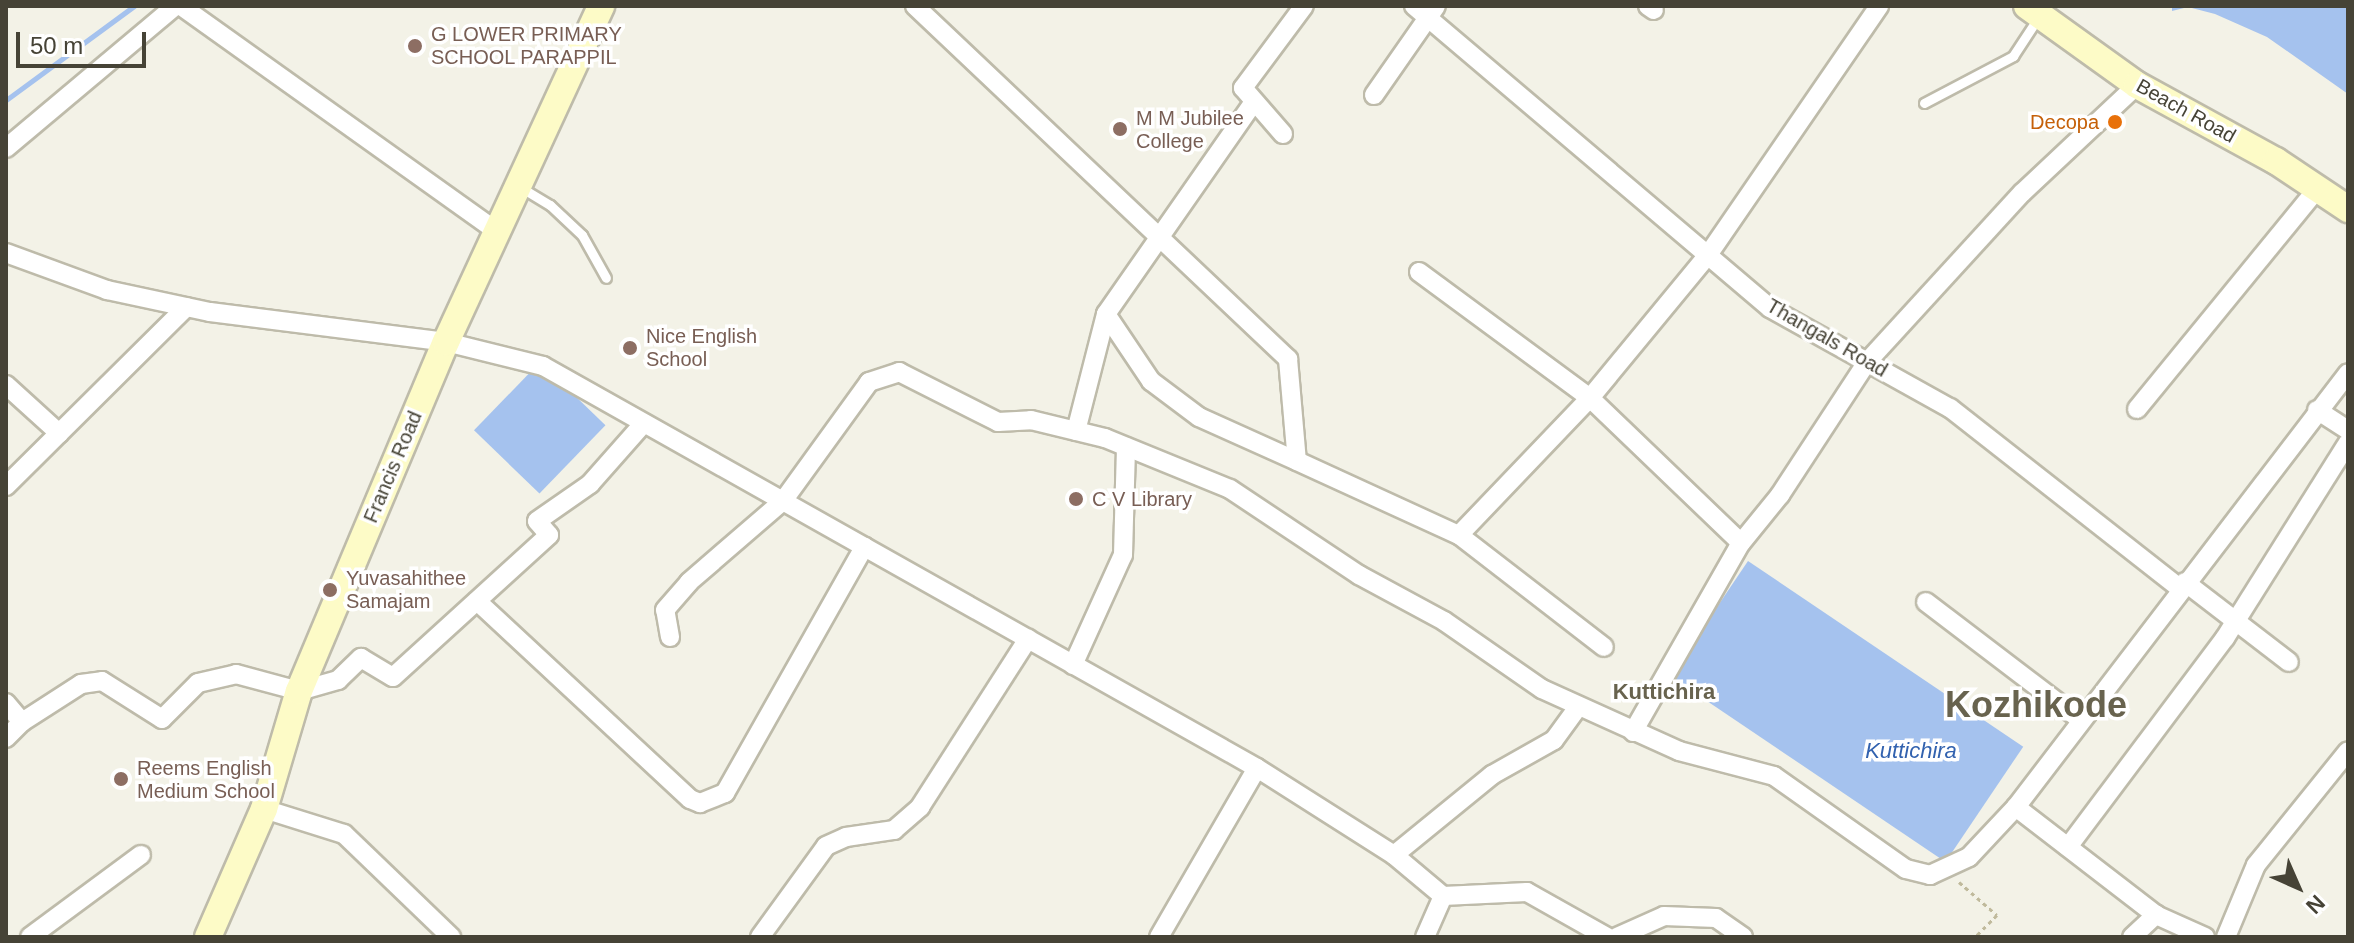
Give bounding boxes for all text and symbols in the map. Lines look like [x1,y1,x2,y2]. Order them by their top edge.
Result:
scale bar [20,16,150,66]
place label: G LOWER PRIMARY SCHOOL PARAPPIL [431,22,622,69]
text: 50 m [30,32,83,59]
marker: G LOWER PRIMARY SCHOOL PARAPPIL [406,37,424,55]
street label: Beach Road [2132,74,2240,148]
place label: M M Jubilee College [1136,106,1244,153]
place label: Decopa [2030,110,2099,134]
marker: Decopa [2106,113,2124,131]
marker: M M Jubilee College [1111,120,1129,138]
street label: Thangals Road [1762,294,1892,382]
place label: Nice English School [646,324,757,371]
marker: Nice English School [621,339,639,357]
street label: Francis Road [359,408,427,526]
place label: C V Library [1092,487,1192,511]
marker: C V Library [1067,490,1085,508]
place label: Yuvasahithee Samajam [346,566,466,613]
marker: Yuvasahithee Samajam [321,581,339,599]
district label: Kuttichira [1613,679,1715,705]
district label: Kozhikode [1945,683,2127,727]
water label: Kuttichira [1865,738,1957,764]
place label: Reems English Medium School [137,756,275,803]
marker: Reems English Medium School [112,770,130,788]
north arrow [2258,847,2338,927]
text: N [2301,890,2330,919]

